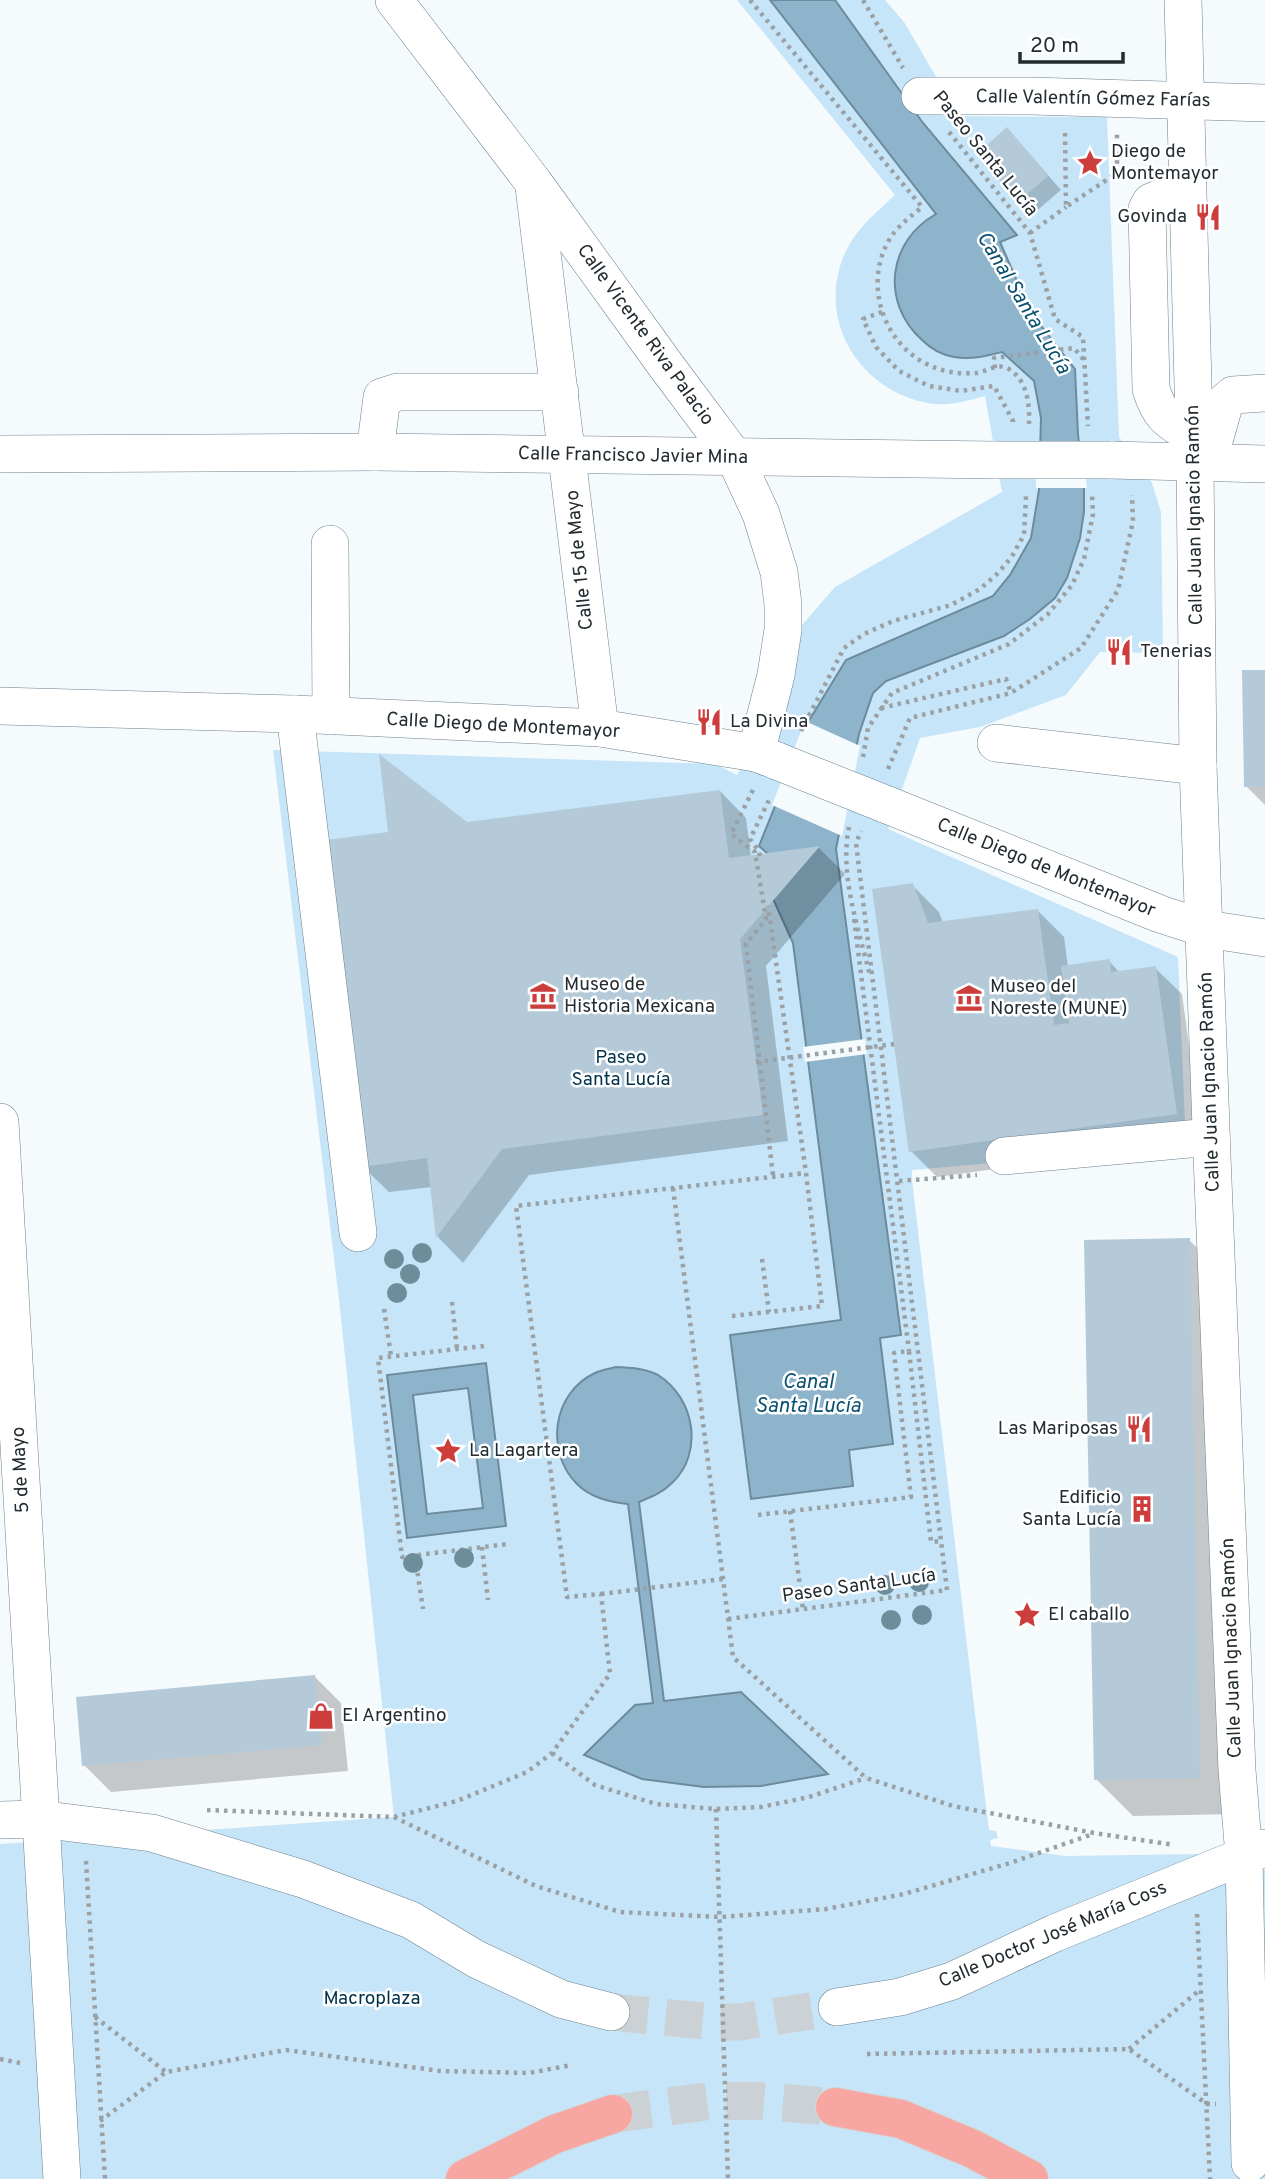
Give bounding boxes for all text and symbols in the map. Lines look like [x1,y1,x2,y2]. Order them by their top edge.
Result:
scale bar [1020,21,1123,65]
text: 20 m [1030,33,1079,60]
street label: Calle Valentín Gómez Farías [975,85,1211,113]
street label: Paseo Santa Lucía [927,86,1043,222]
place label: Diego de Montemayor [1111,140,1219,186]
place icon: Diego de Montemayor [1075,148,1105,178]
restaurant icon: Govinda [1193,202,1223,232]
place label: Govinda [1117,205,1187,229]
water label: Canal Santa Lucía [970,227,1076,380]
street label: Calle Vicente Riva Palacio [571,240,719,430]
street label: Calle Juan Ignacio Ramón [1181,404,1209,626]
street label: Calle Francisco Javier Mina [518,442,748,470]
street label: Calle 15 de Mayo [561,489,599,631]
restaurant icon: Tenerias [1104,637,1134,667]
place label: Tenerias [1140,640,1212,664]
restaurant icon: La Divina [694,707,724,737]
street label: Calle Diego de Montemayor [386,708,621,744]
place label: La Divina [730,710,808,734]
street label: Calle Diego de Montemayor [933,813,1160,923]
street label: Calle Juan Ignacio Ramón [1194,971,1226,1193]
place label: Museo de Historia Mexicana [564,973,715,1019]
place label: Museo del Noreste (MUNE) [990,975,1128,1021]
museum icon: Museo de Historia Mexicana [528,981,558,1011]
museum icon: Museo del Noreste (MUNE) [954,983,984,1013]
park label: Paseo Santa Lucía [571,1046,671,1092]
water label: Canal Santa Lucía [755,1369,861,1420]
restaurant icon: Las Mariposas [1124,1414,1154,1444]
place label: Las Mariposas [998,1417,1118,1441]
street label: 5 de Mayo [7,1426,35,1514]
place icon: La Lagartera [433,1436,463,1466]
place label: La Lagartera [469,1439,578,1463]
place label: Edificio Santa Lucía [1022,1486,1121,1532]
building icon: Edificio Santa Lucía [1127,1494,1157,1524]
street label: Calle Juan Ignacio Ramón [1216,1537,1248,1759]
street label: Paseo Santa Lucía [781,1563,937,1609]
place icon: El caballo [1012,1600,1042,1630]
place label: El caballo [1048,1603,1130,1627]
shop icon: El Argentino [306,1701,336,1731]
place label: El Argentino [342,1704,447,1728]
street label: Calle Doctor José María Coss [935,1876,1171,1994]
park label: Macroplaza [323,1987,421,2011]

